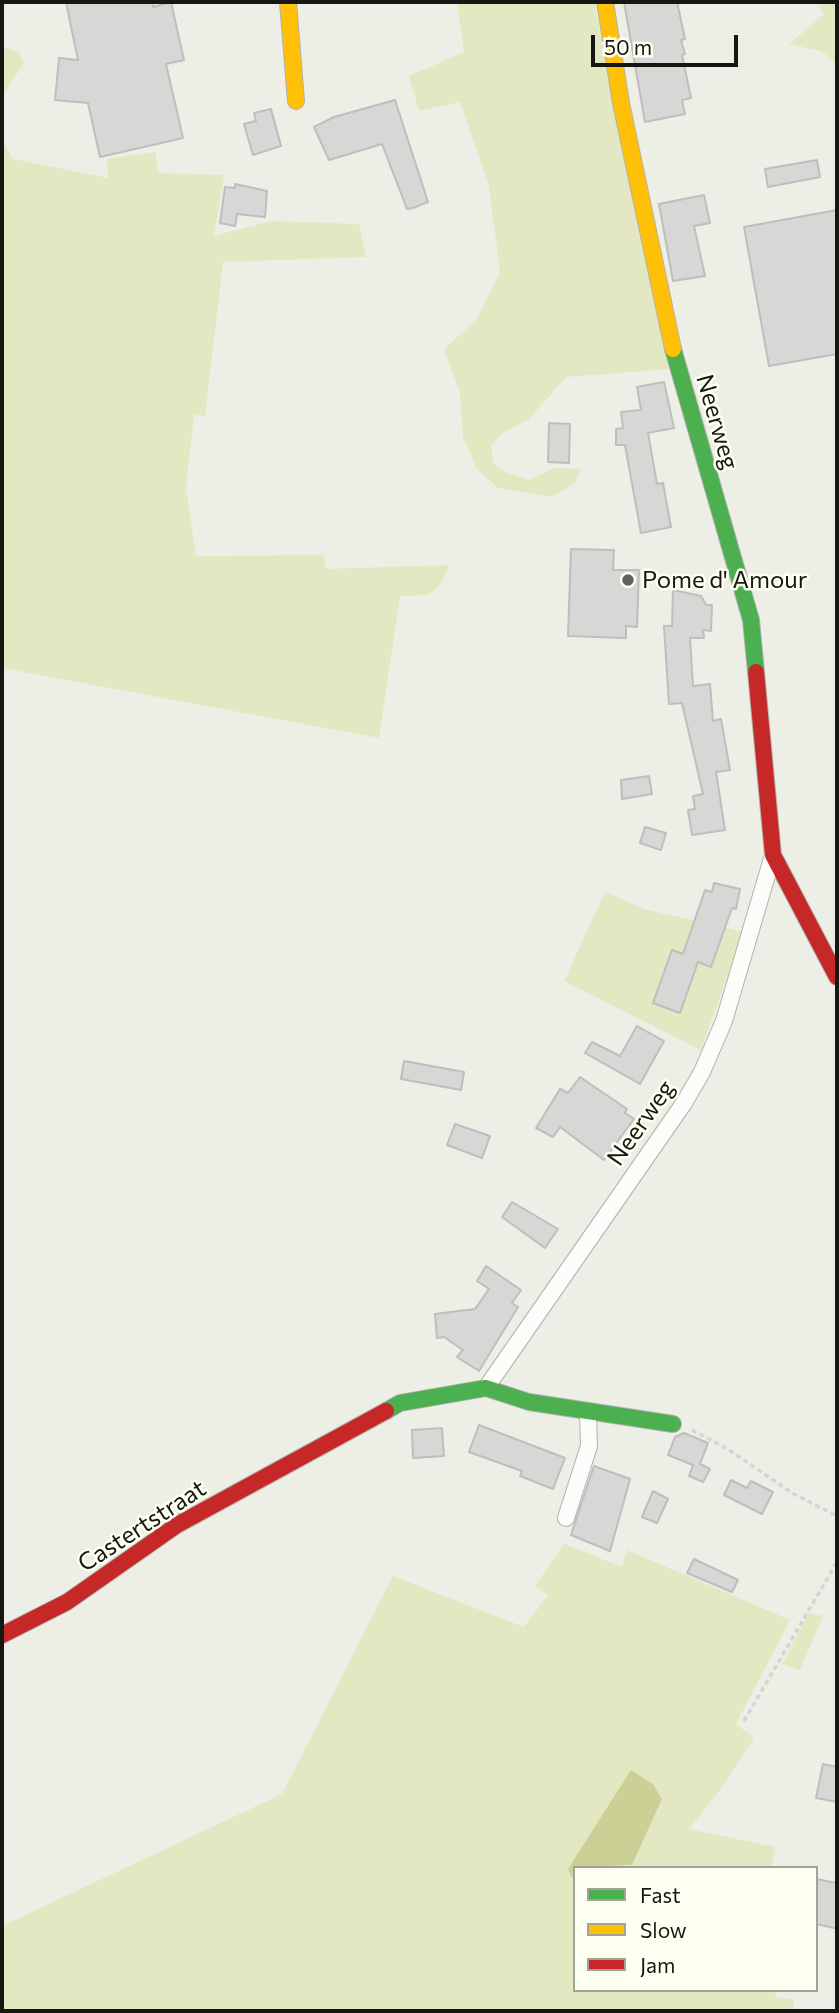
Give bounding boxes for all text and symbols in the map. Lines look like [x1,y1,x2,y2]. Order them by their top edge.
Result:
scale bar [594,21,741,65]
text: 50 m [604,34,652,59]
street label: Neerweg [690,371,744,473]
place label: Pome d' Amour [642,566,807,594]
marker: Pome d' Amour [620,572,636,588]
street label: Neerweg [601,1075,681,1171]
street label: Castertstraat [73,1474,211,1578]
legend [573,1866,818,1992]
text: Fast [640,1882,681,1907]
text: Slow [640,1917,687,1942]
text: Jam [640,1952,675,1977]

